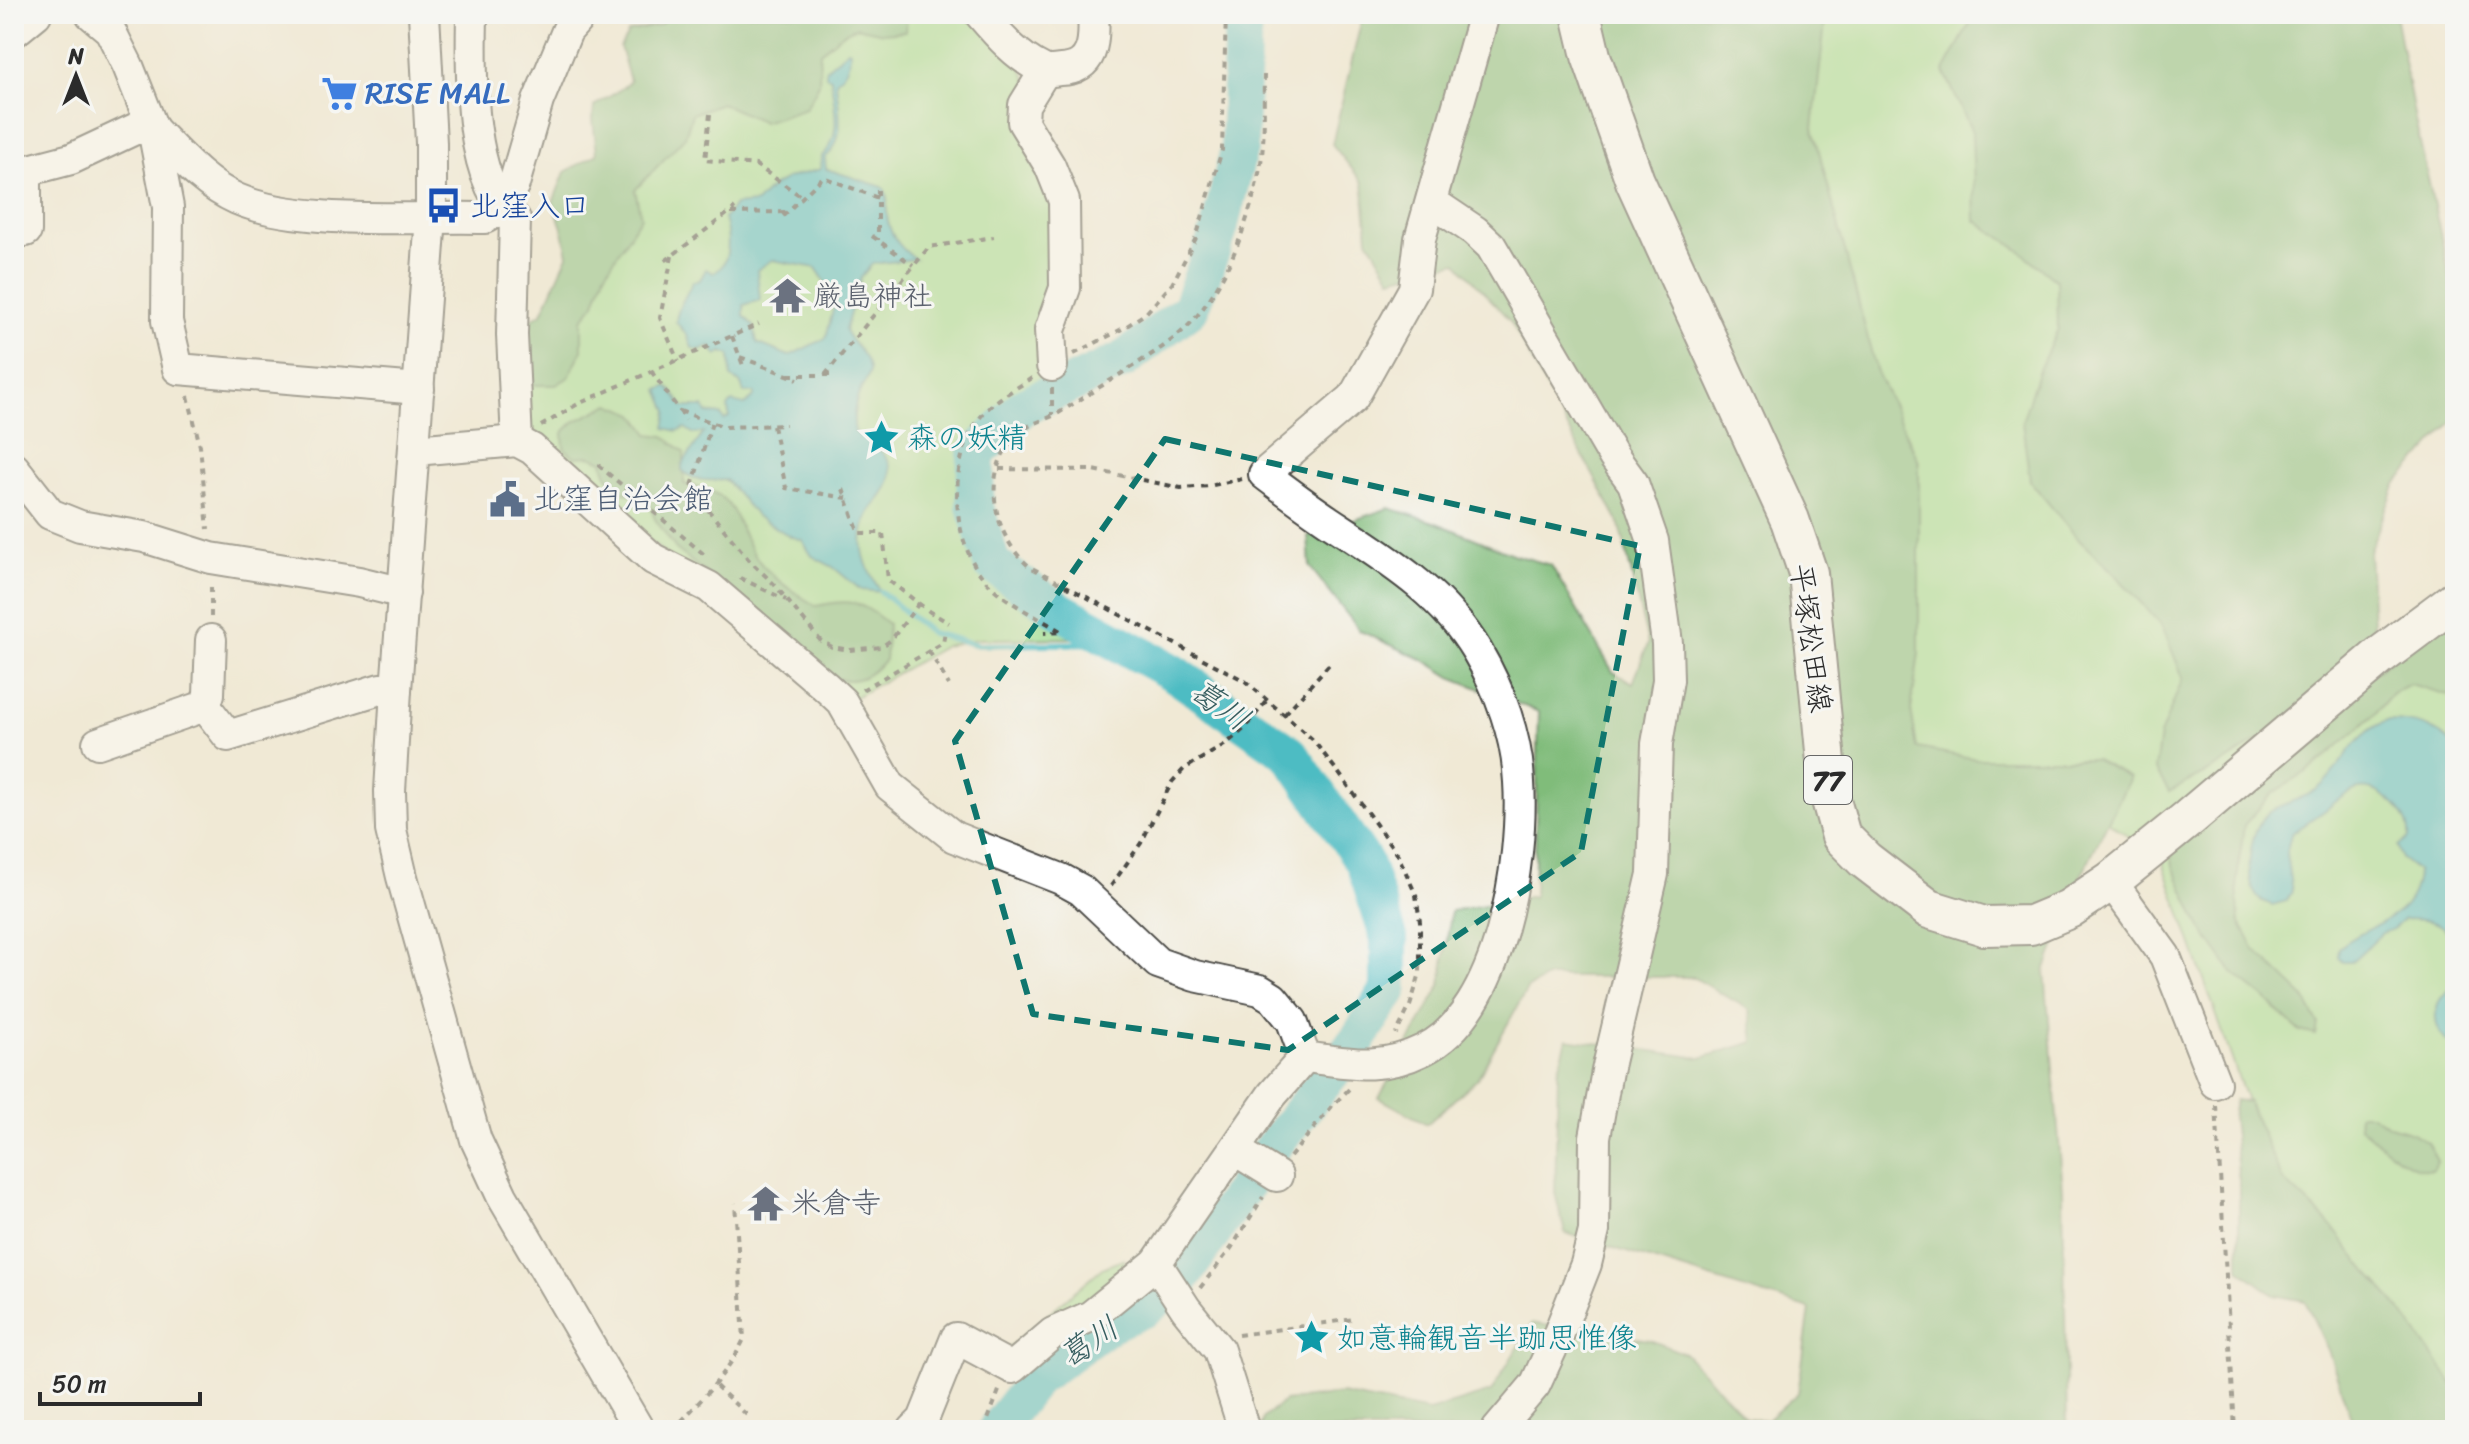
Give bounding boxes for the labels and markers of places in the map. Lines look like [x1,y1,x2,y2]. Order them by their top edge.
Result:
place label: RISE MALL [365,66,510,120]
supermarket icon: RISE MALL [320,74,358,112]
place label: 北窪入口 [470,179,590,233]
bus stop icon: 北窪入口 [425,187,463,225]
place label: 厳島神社 [813,269,933,323]
temple icon: 厳島神社 [768,277,806,315]
place label: 森の妖精 [907,411,1027,465]
place icon: 森の妖精 [862,419,900,457]
place label: 北窪自治会館 [533,472,713,526]
public building icon: 北窪自治会館 [488,480,526,518]
place label: 米倉寺 [791,1176,881,1230]
temple icon: 米倉寺 [746,1184,784,1222]
place label: 如意輪観音半跏思惟像 [1337,1311,1637,1365]
place icon: 如意輪観音半跏思惟像 [1292,1319,1330,1357]

